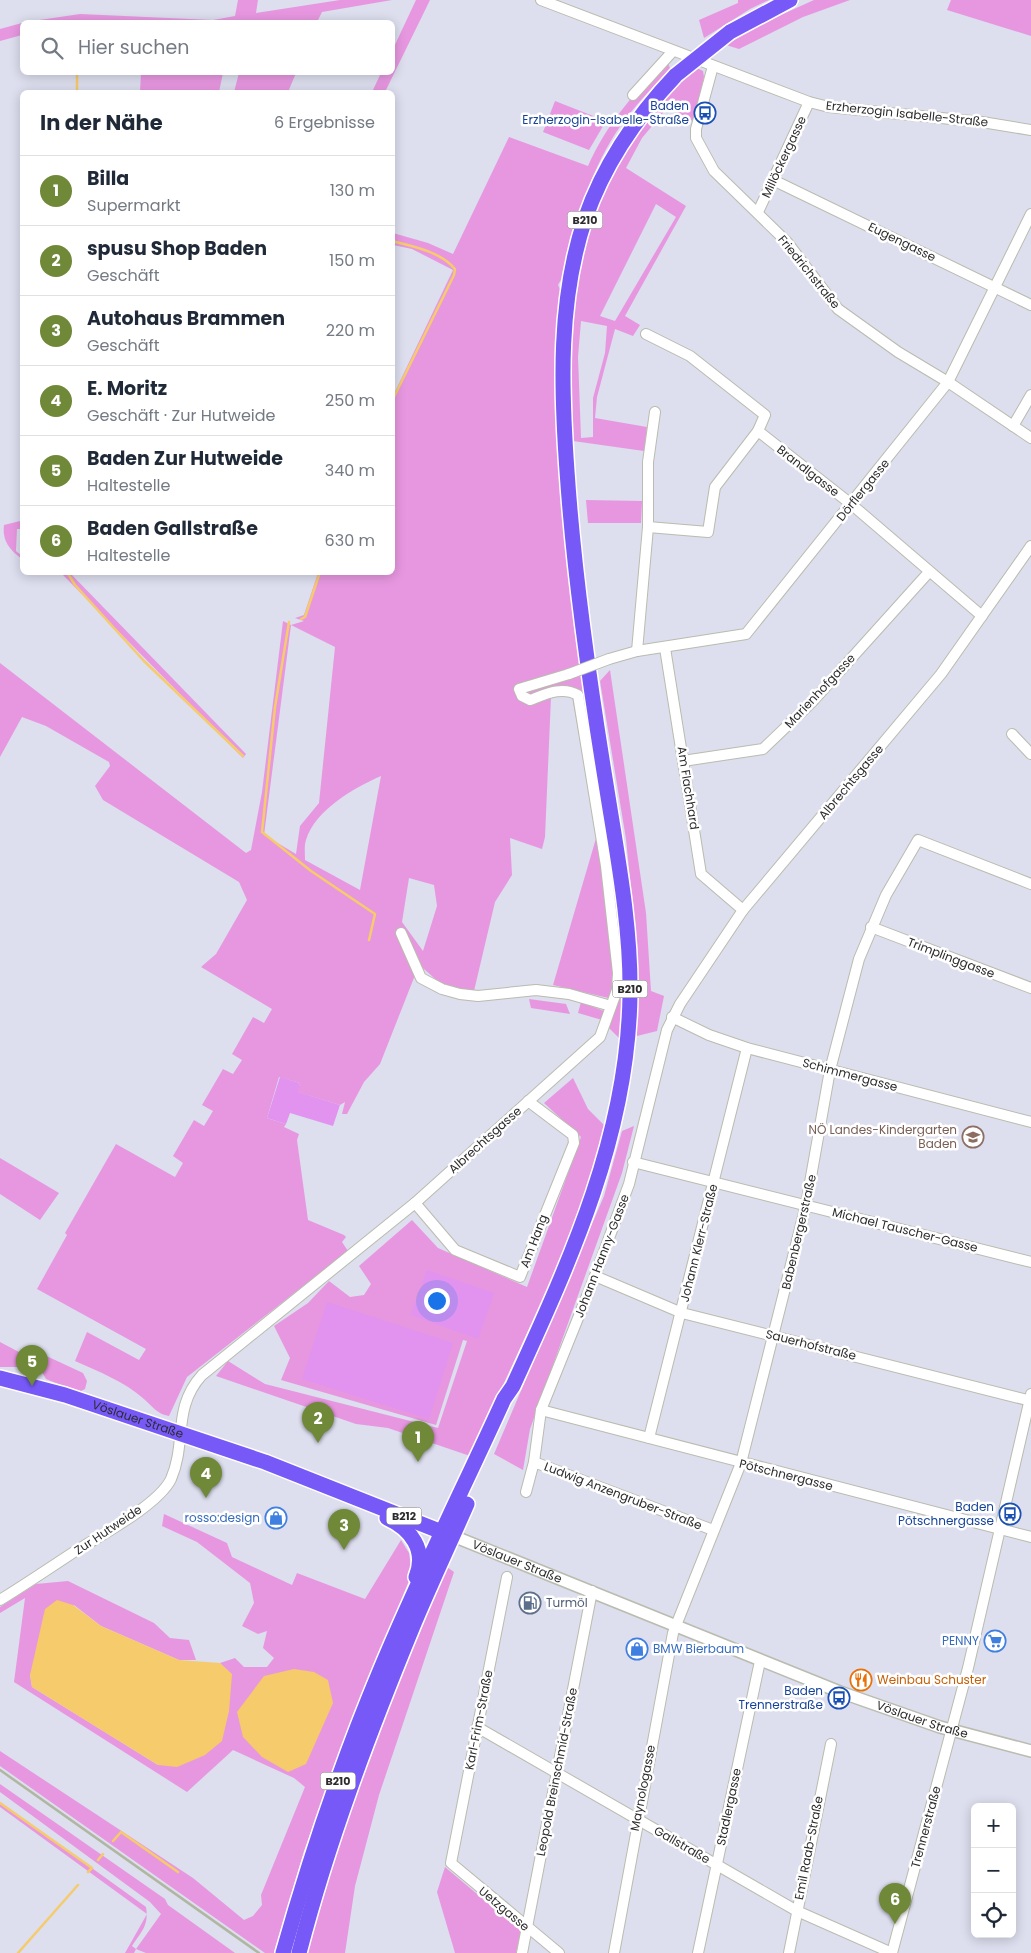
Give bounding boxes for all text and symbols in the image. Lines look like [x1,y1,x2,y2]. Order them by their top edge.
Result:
search box [20,20,395,75]
icon: search [38,34,66,62]
text: Hier suchen [78,34,189,61]
place label: Baden Erzherzogin-Isabelle-Straße [522,97,689,128]
street label: Erzherzogin Isabelle-Straße [825,97,989,130]
bus stop icon: Baden Erzherzogin-Isabelle-Straße [693,101,717,125]
text: In der Nähe [40,108,163,137]
text: 6 Ergebnisse [274,111,375,134]
street label: Millöckergasse [757,113,810,200]
text: Billa [87,165,129,192]
text: 1 [53,179,59,202]
text: 130 m [330,179,375,202]
text: Supermarkt [87,194,181,217]
road number: B210 [568,212,602,228]
street label: Eugengasse [866,218,939,265]
street label: Friedrichstraße [774,231,844,312]
text: spusu Shop Baden [87,235,267,262]
text: 2 [51,249,61,272]
text: 150 m [329,249,375,272]
text: Geschäft [87,264,160,287]
text: Autohaus Brammen [87,305,285,332]
text: 3 [51,319,61,342]
text: 220 m [326,319,375,342]
text: Geschäft [87,334,160,357]
text: E. Moritz [87,375,167,402]
text: 4 [51,389,61,412]
text: 250 m [325,389,375,412]
text: Geschäft · Zur Hutweide [87,404,276,427]
street label: Brandlgasse [774,441,843,500]
text: Baden Zur Hutweide [87,445,283,472]
street label: Dörflergasse [832,455,893,524]
text: 5 [51,459,61,482]
text: 340 m [325,459,375,482]
text: Haltestelle [87,474,170,497]
text: Baden Gallstraße [87,515,258,542]
text: 6 [51,529,61,552]
text: 630 m [325,529,375,552]
text: Haltestelle [87,544,170,567]
street label: Marienhofgasse [781,650,859,732]
street label: Albrechtsgasse [814,741,887,823]
street label: Am Flachhard [674,745,703,831]
street label: Trimplinggasse [905,933,997,982]
road number: B210 [612,981,648,998]
street label: Schimmergasse [801,1054,900,1095]
street label: Albrechtsgasse [444,1102,525,1177]
place label: NÖ Landes-Kindergarten Baden [808,1121,957,1152]
school or university icon: NÖ Landes-Kindergarten Baden [961,1125,985,1149]
street label: Babenbergerstraße [777,1173,820,1291]
street label: Johann Klerr-Straße [676,1182,721,1304]
street label: Johann Hanny-Gasse [570,1192,633,1320]
street label: Michael Tauscher-Gasse [831,1203,980,1256]
street label: Am Hang [516,1212,551,1270]
your location [424,1288,450,1314]
street label: Sauerhofstraße [764,1325,858,1364]
pin: 5 [16,1345,48,1386]
street label: Vöslauer Straße [90,1396,186,1442]
pin: 2 [302,1402,334,1443]
pin: 1 [402,1421,434,1462]
street label: Pötschnergasse [737,1455,835,1494]
pin: 4 [190,1457,222,1498]
street label: Ludwig Anzengruber-Straße [542,1458,705,1534]
place label: Baden Pötschnergasse [898,1498,994,1529]
street label: Zur Hutweide [71,1501,145,1558]
bus stop icon: Baden Pötschnergasse [998,1502,1022,1526]
shop icon: rosso:design [264,1506,288,1530]
road number: B212 [386,1508,422,1524]
place label: rosso:design [185,1509,260,1526]
pin: 3 [328,1509,360,1550]
street label: Vöslauer Straße [470,1536,565,1587]
fuel station icon: Turmöl [518,1591,542,1615]
place label: Turmöl [546,1594,588,1611]
supermarket icon: PENNY [983,1629,1007,1653]
place label: PENNY [942,1632,979,1649]
shop icon: BMW Bierbaum [625,1637,649,1661]
place label: BMW Bierbaum [653,1640,744,1657]
restaurant icon: Weinbau Schuster [849,1668,873,1692]
street label: Karl-Frim-Straße [460,1669,497,1771]
place label: Weinbau Schuster [877,1671,987,1688]
place label: Baden Trennerstraße [738,1682,823,1713]
street label: Leopold Breinschmid-Straße [532,1686,581,1858]
bus stop icon: Baden Trennerstraße [827,1686,851,1710]
street label: Vöslauer Straße [874,1696,970,1742]
street label: Maynologasse [626,1743,659,1832]
street label: Stadlergasse [712,1767,745,1847]
road number: B210 [320,1772,356,1790]
street label: Trennerstraße [906,1784,945,1870]
street label: Emil Raab-Straße [790,1795,827,1901]
map controls [971,1803,1016,1938]
button: + [971,1803,1016,1848]
street label: Gallstraße [651,1822,713,1867]
button: − [971,1848,1016,1893]
street label: Uetzgasse [475,1882,533,1935]
pin: 6 [879,1883,911,1924]
button: locate [971,1893,1016,1938]

